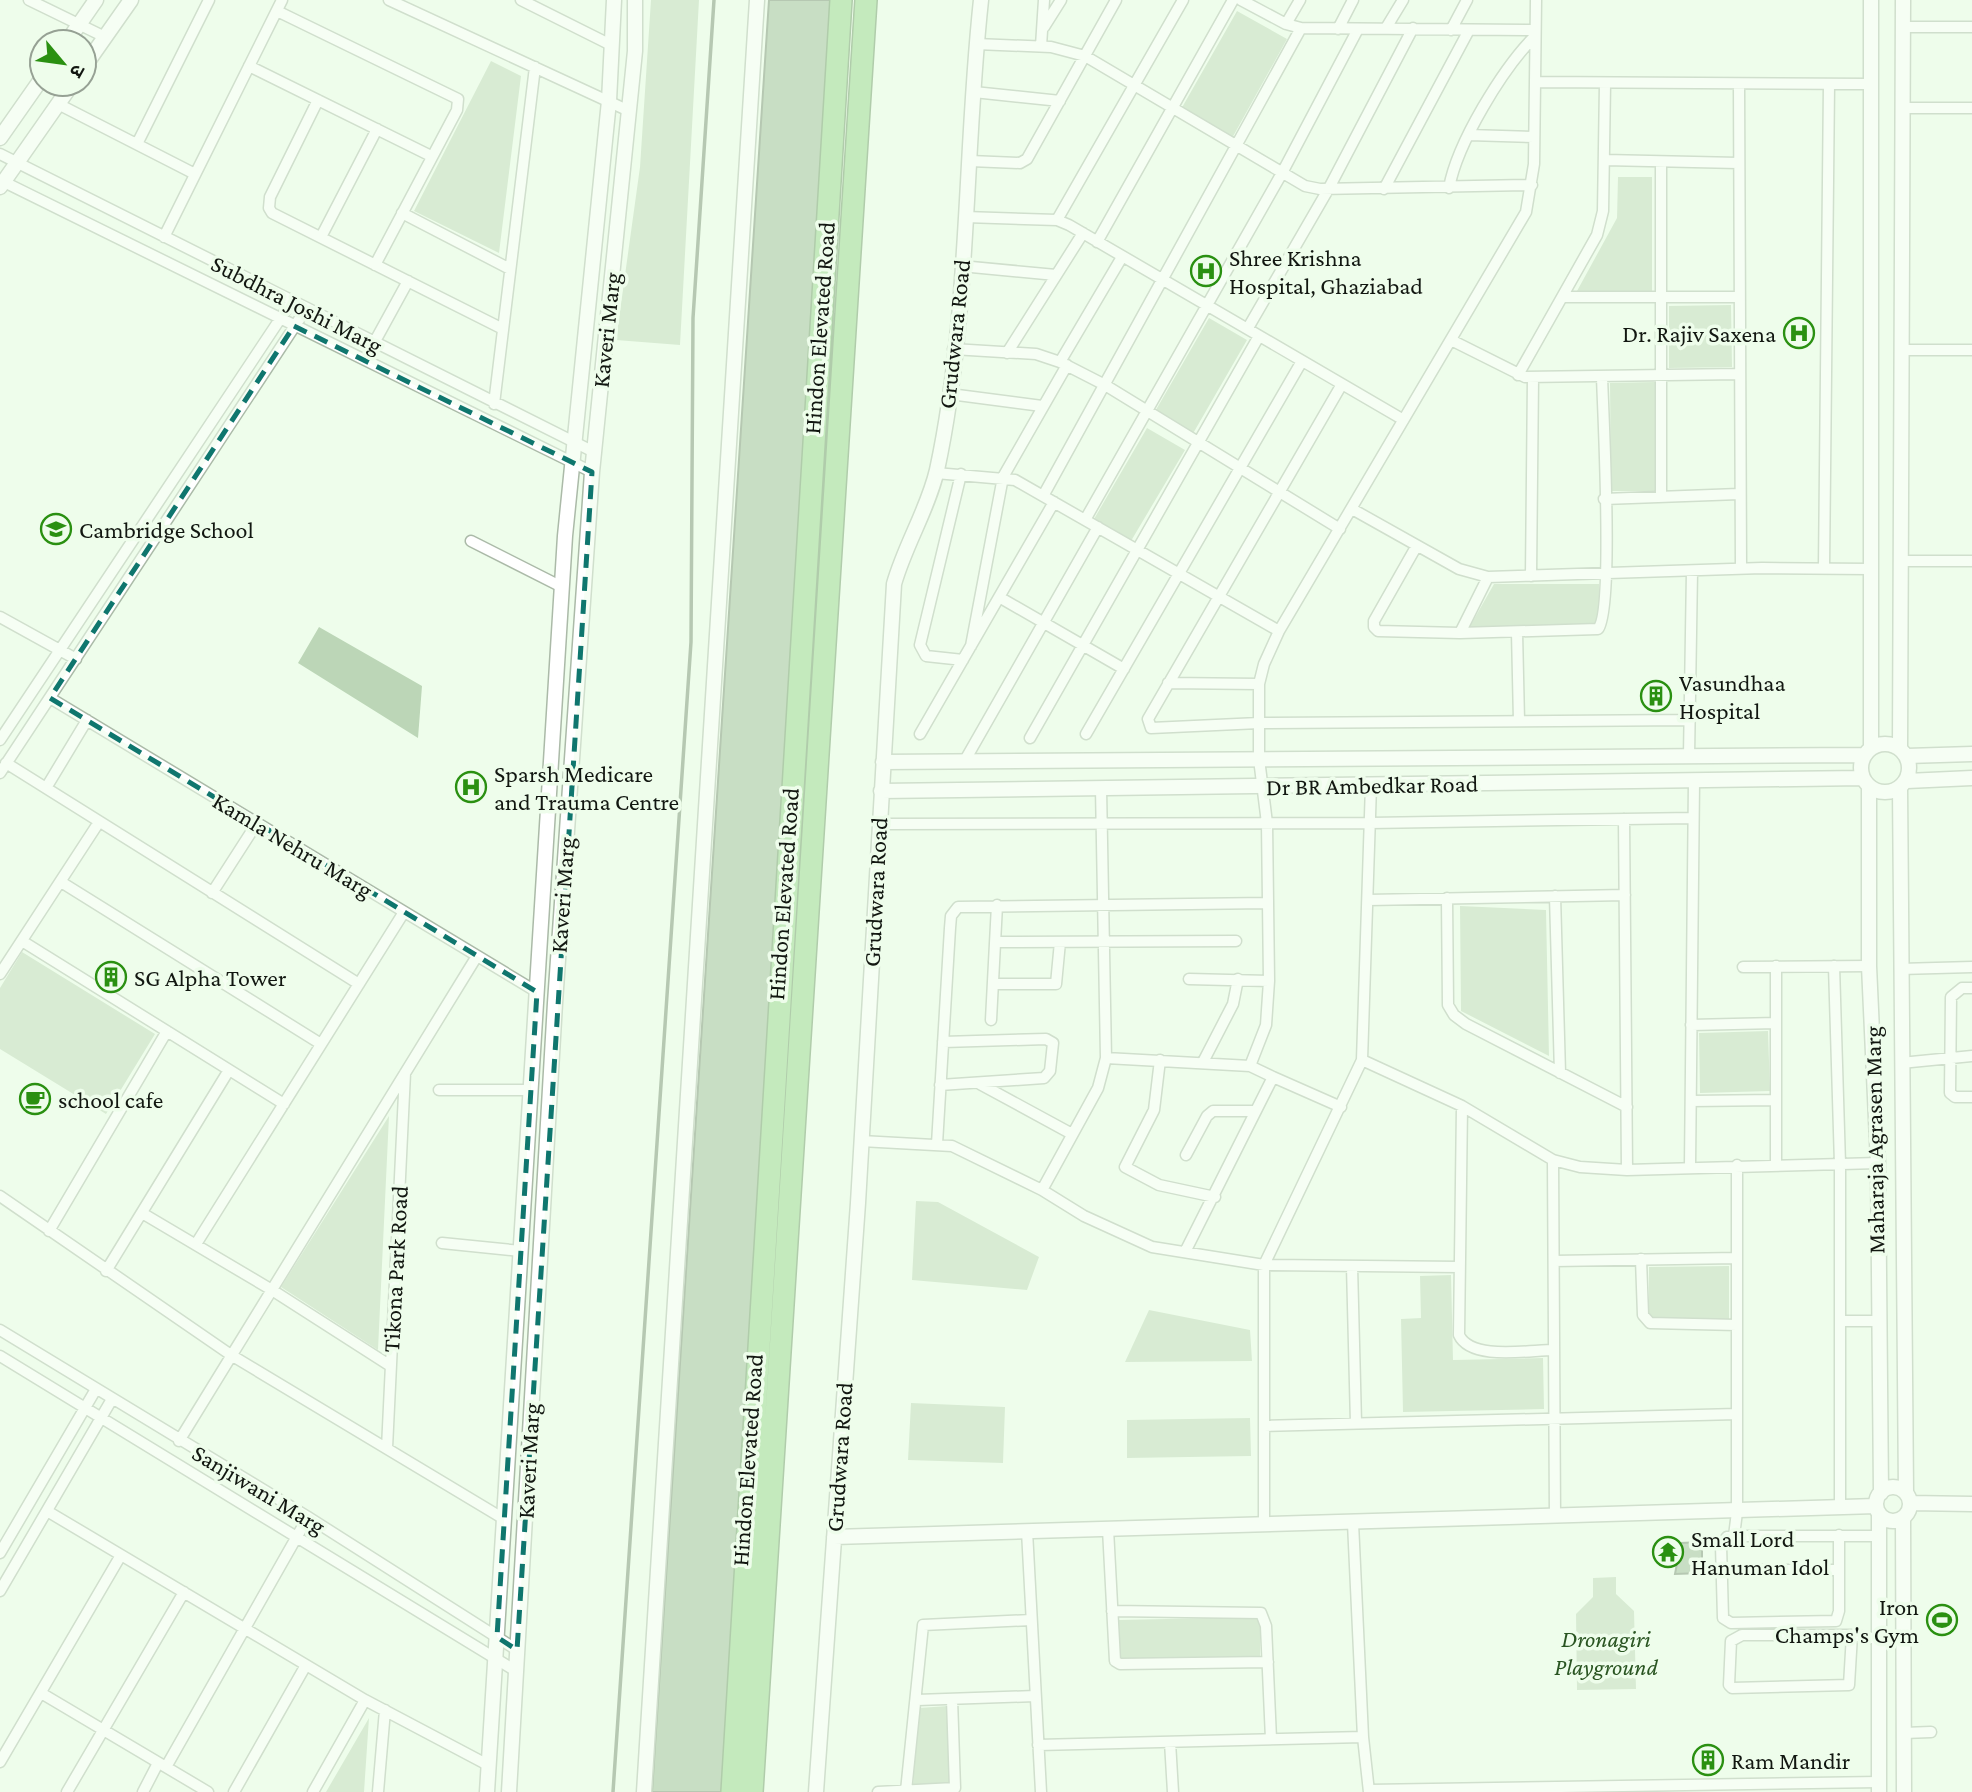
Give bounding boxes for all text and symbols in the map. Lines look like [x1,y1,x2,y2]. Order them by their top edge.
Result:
north arrow [28,28,98,98]
text: उ [65,61,89,82]
street label: Hindon Elevated Road [798,221,840,435]
place label: Shree Krishna Hospital, Ghaziabad [1229,244,1423,299]
street label: Subdhra Joshi Marg [207,249,387,359]
hospital icon: Shree Krishna Hospital, Ghaziabad [1189,254,1223,288]
street label: Grudwara Road [933,258,975,410]
street label: Kaveri Marg [587,271,626,389]
hospital icon: Dr. Rajiv Saxena [1782,316,1816,350]
place label: Dr. Rajiv Saxena [1622,320,1776,347]
school or university icon: Cambridge School [39,512,73,546]
place label: Cambridge School [79,516,254,543]
place label: Vasundhaa Hospital [1679,669,1786,724]
building icon: Vasundhaa Hospital [1639,679,1673,713]
place label: Sparsh Medicare and Trauma Centre [494,760,679,815]
hospital icon: Sparsh Medicare and Trauma Centre [454,770,488,804]
street label: Dr BR Ambedkar Road [1266,770,1479,800]
street label: Kamla Nehru Marg [208,787,378,903]
street label: Hindon Elevated Road [762,787,804,1001]
street label: Grudwara Road [858,816,892,968]
street label: Kaveri Marg [544,836,580,954]
building icon: SG Alpha Tower [94,960,128,994]
place label: SG Alpha Tower [134,964,287,991]
street label: Maharaja Agrasen Marg [1859,1025,1889,1254]
cafe icon: school cafe [18,1082,52,1116]
place label: school cafe [58,1086,163,1113]
street label: Tikona Park Road [377,1185,413,1353]
street label: Hindon Elevated Road [726,1353,768,1567]
street label: Grudwara Road [820,1381,858,1533]
street label: Kaveri Marg [511,1402,545,1520]
street label: Sanjiwani Marg [188,1439,331,1540]
place label: Small Lord Hanuman Idol [1691,1525,1829,1580]
temple icon: Small Lord Hanuman Idol [1651,1535,1685,1569]
place label: Iron Champs's Gym [1775,1593,1919,1648]
sports icon: Iron Champs's Gym [1925,1603,1959,1637]
park label: Dronagiri Playground [1554,1625,1658,1680]
building icon: Ram Mandir [1691,1743,1725,1777]
place label: Ram Mandir [1731,1747,1851,1774]

